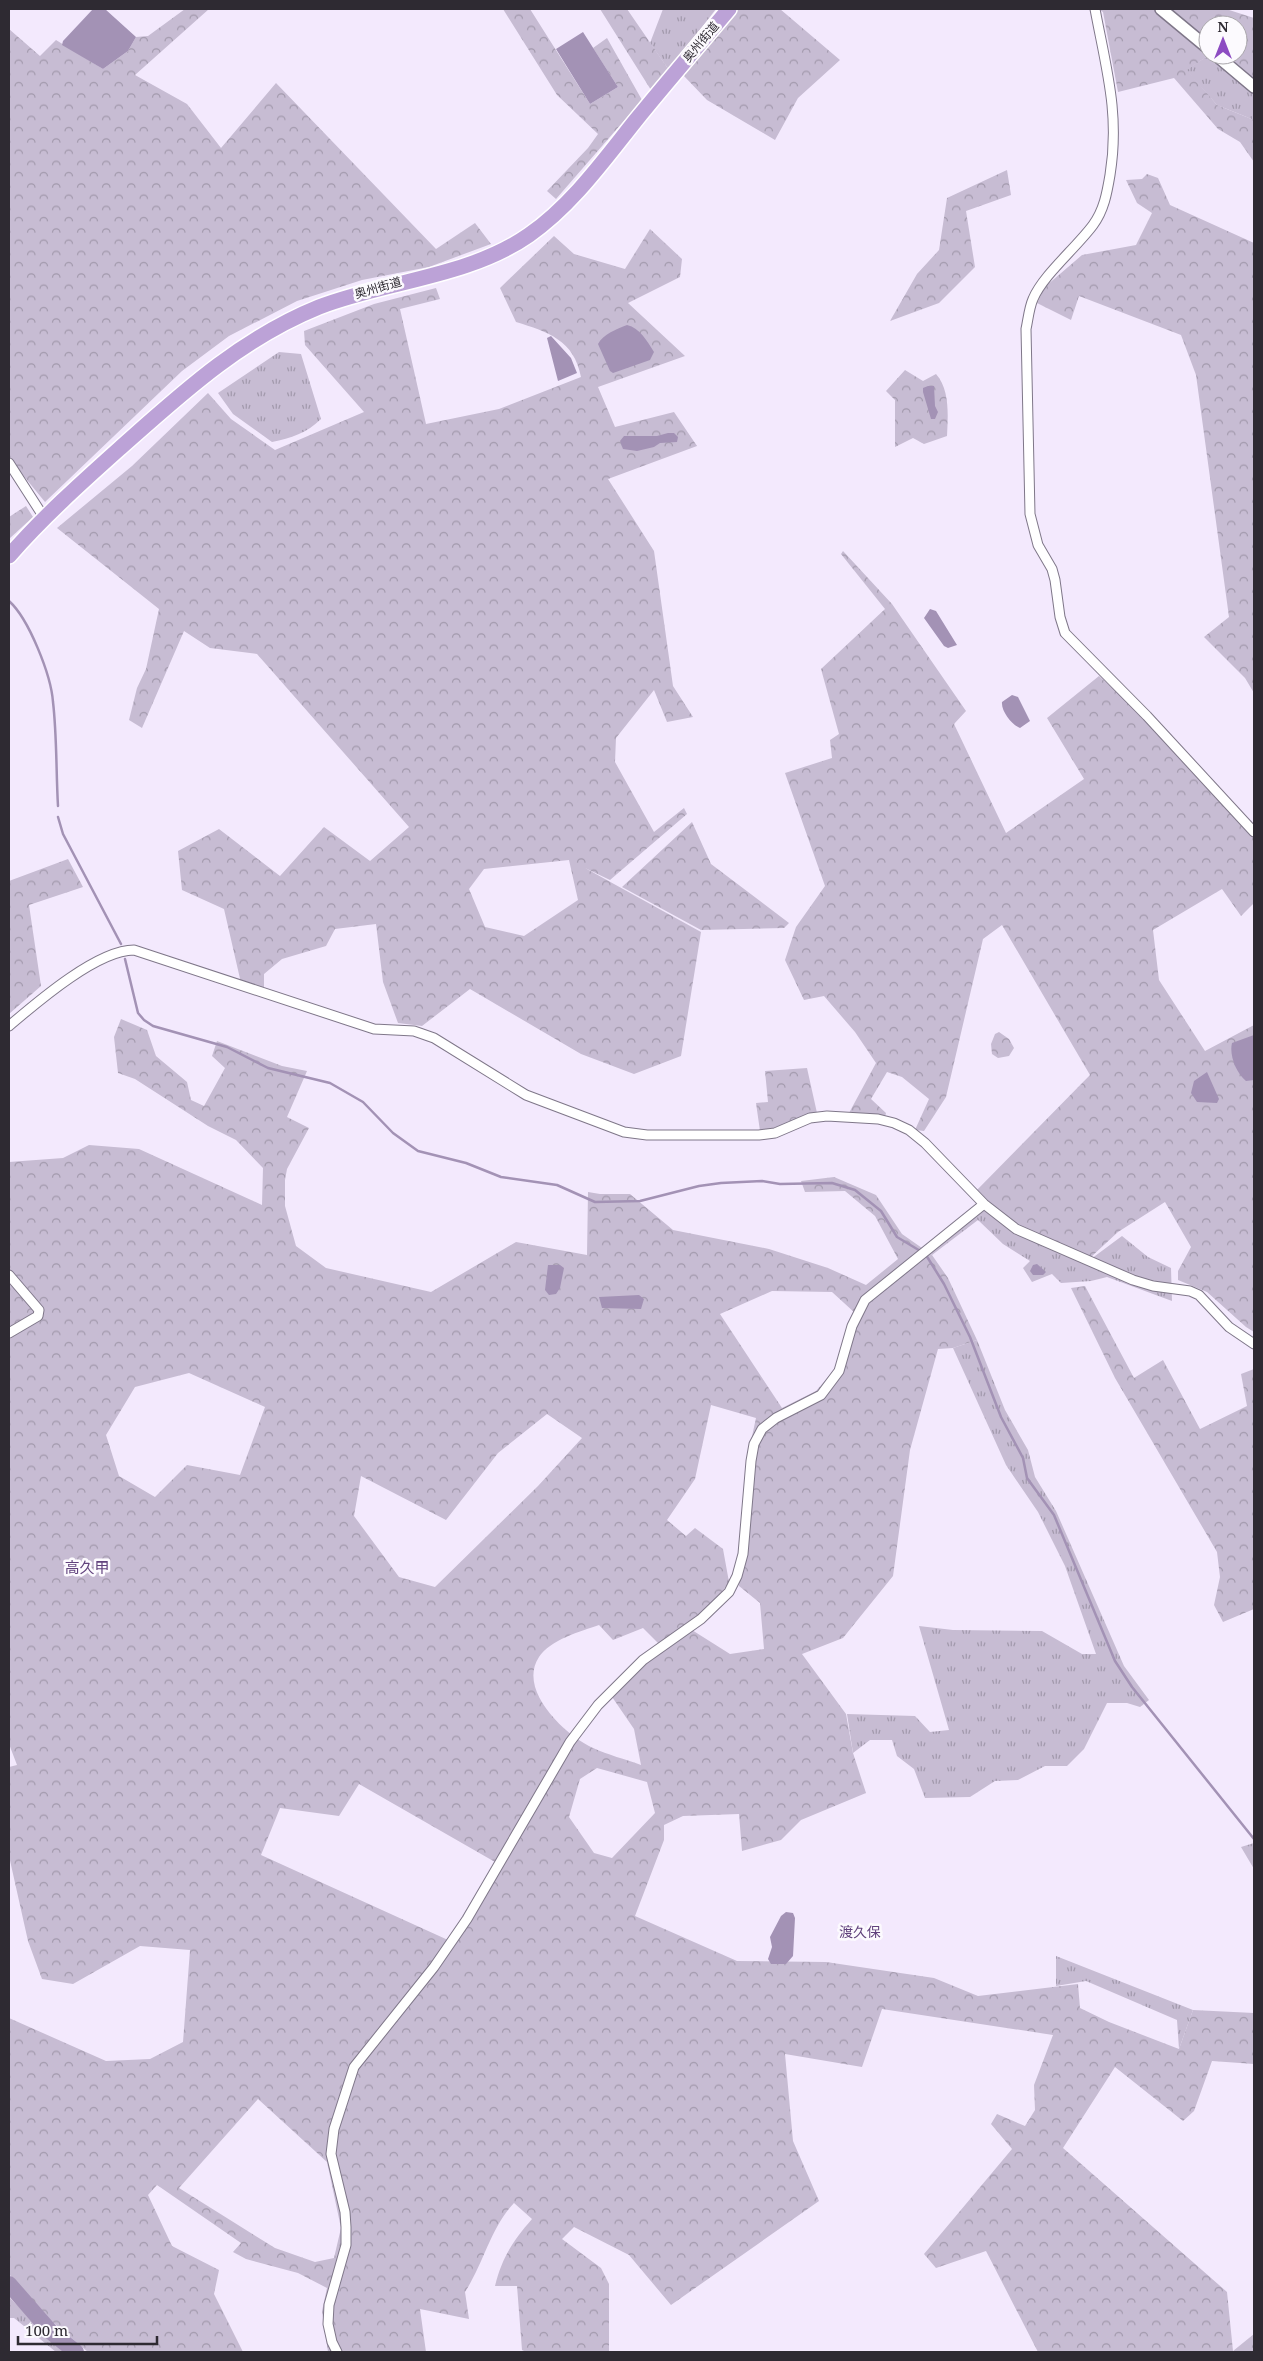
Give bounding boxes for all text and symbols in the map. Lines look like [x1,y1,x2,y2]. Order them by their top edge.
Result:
north arrow [1198,15,1248,65]
text: N [1217,17,1229,36]
street label: 奥州街道 [679,18,723,66]
street label: 奥州街道 [352,273,403,302]
district label: 高久甲 [64,1557,110,1577]
district label: 渡久保 [839,1922,881,1941]
scale bar [18,2314,156,2346]
text: 100 m [25,2320,68,2340]

